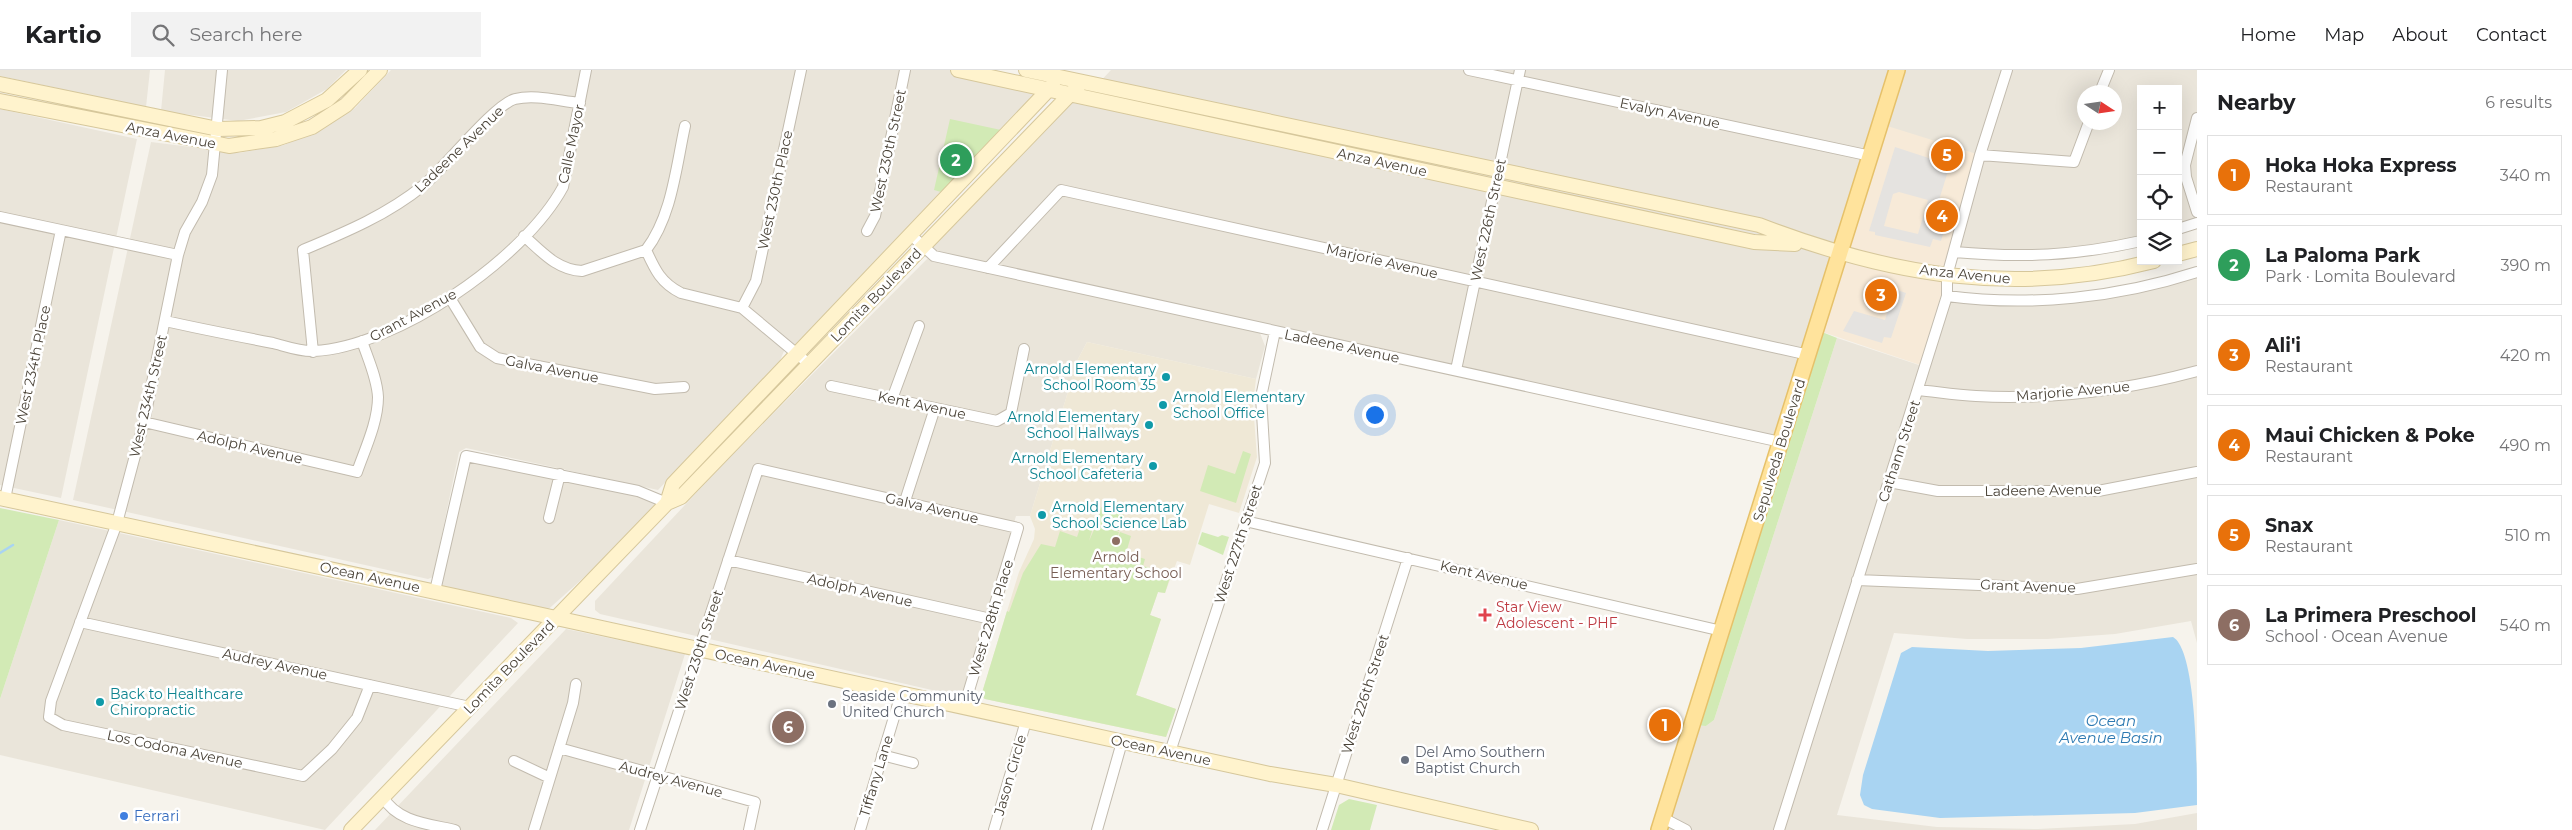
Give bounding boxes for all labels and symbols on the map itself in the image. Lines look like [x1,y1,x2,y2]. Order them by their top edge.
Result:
north arrow [2077,85,2122,130]
street label: West 230th Street [866,87,910,214]
street label: Evalyn Avenue [1618,94,1722,132]
street label: Ladeene Avenue [411,102,507,196]
street label: Calle Mayor [554,102,588,185]
street label: Anza Avenue [124,117,218,153]
street label: West 230th Place [754,129,796,251]
pin: 5 [1931,136,1963,174]
pin: 2 [940,141,972,179]
street label: Anza Avenue [1335,144,1429,180]
street label: West 226th Street [1466,157,1510,283]
pin: 4 [1926,197,1958,235]
street label: Marjorie Avenue [1324,239,1440,283]
street label: Lomita Boulevard [826,244,926,346]
street label: Anza Avenue [1919,260,2011,288]
pin: 3 [1865,276,1897,314]
street label: Grant Avenue [366,285,460,345]
street label: West 234th Place [12,304,54,426]
street label: Ladeene Avenue [1283,325,1401,367]
street label: West 234th Street [125,332,171,459]
street label: Galva Avenue [504,351,600,387]
place label: Arnold Elementary School Room 35 [1024,360,1156,394]
marker: Arnold Elementary School Room 35 [1160,371,1172,383]
street label: Sepulveda Boulevard [1749,376,1809,524]
street label: Marjorie Avenue [2015,377,2131,405]
street label: Kent Avenue [876,387,968,423]
place label: Arnold Elementary School Office [1173,388,1305,422]
street label: Cathann Street [1874,397,1924,504]
marker: Arnold Elementary School Office [1157,399,1169,411]
your location [1362,402,1388,428]
place label: Arnold Elementary School Hallways [1007,408,1139,442]
marker: Arnold Elementary School Hallways [1143,419,1155,431]
street label: Adolph Avenue [196,426,304,468]
place label: Arnold Elementary School Cafeteria [1011,449,1143,483]
marker: Arnold Elementary School Cafeteria [1147,460,1159,472]
street label: Ladeene Avenue [1984,480,2102,500]
street label: West 227th Street [1210,482,1266,606]
street label: Galva Avenue [884,489,980,527]
place label: Arnold Elementary School Science Lab [1052,498,1187,532]
marker: Arnold Elementary School Science Lab [1036,509,1048,521]
marker: Arnold Elementary School [1110,535,1122,547]
place label: Arnold Elementary School [1050,548,1182,582]
street label: Kent Avenue [1438,556,1530,594]
street label: West 228th Place [965,557,1017,679]
street label: Ocean Avenue [318,558,422,596]
street label: Adolph Avenue [806,569,914,611]
street label: Grant Avenue [1980,575,2076,597]
street label: West 230th Street [671,587,727,713]
place label: Star View Adolescent - PHF [1496,598,1618,632]
marker: Star View Adolescent - PHF [1478,608,1492,622]
street label: Lomita Boulevard [459,616,559,718]
street label: West 226th Street [1337,631,1393,756]
street label: Audrey Avenue [221,644,329,684]
street label: Ocean Avenue [713,645,817,683]
place label: Back to Healthcare Chiropractic [110,685,243,719]
place label: Seaside Community United Church [842,687,983,721]
marker: Back to Healthcare Chiropractic [94,696,106,708]
marker: Seaside Community United Church [826,698,838,710]
pin: 1 [1649,706,1681,744]
pin: 6 [772,708,804,746]
water label: Ocean Avenue Basin [2058,711,2163,747]
street label: Los Codona Avenue [105,726,245,772]
street label: Ocean Avenue [1109,731,1213,769]
street label: Tiffany Lane [855,733,897,819]
street label: Jason Circle [990,733,1030,818]
place label: Del Amo Southern Baptist Church [1415,743,1545,777]
marker: Del Amo Southern Baptist Church [1399,754,1411,766]
street label: Audrey Avenue [617,756,725,802]
place label: Ferrari [134,807,179,825]
marker: Ferrari [118,810,130,822]

